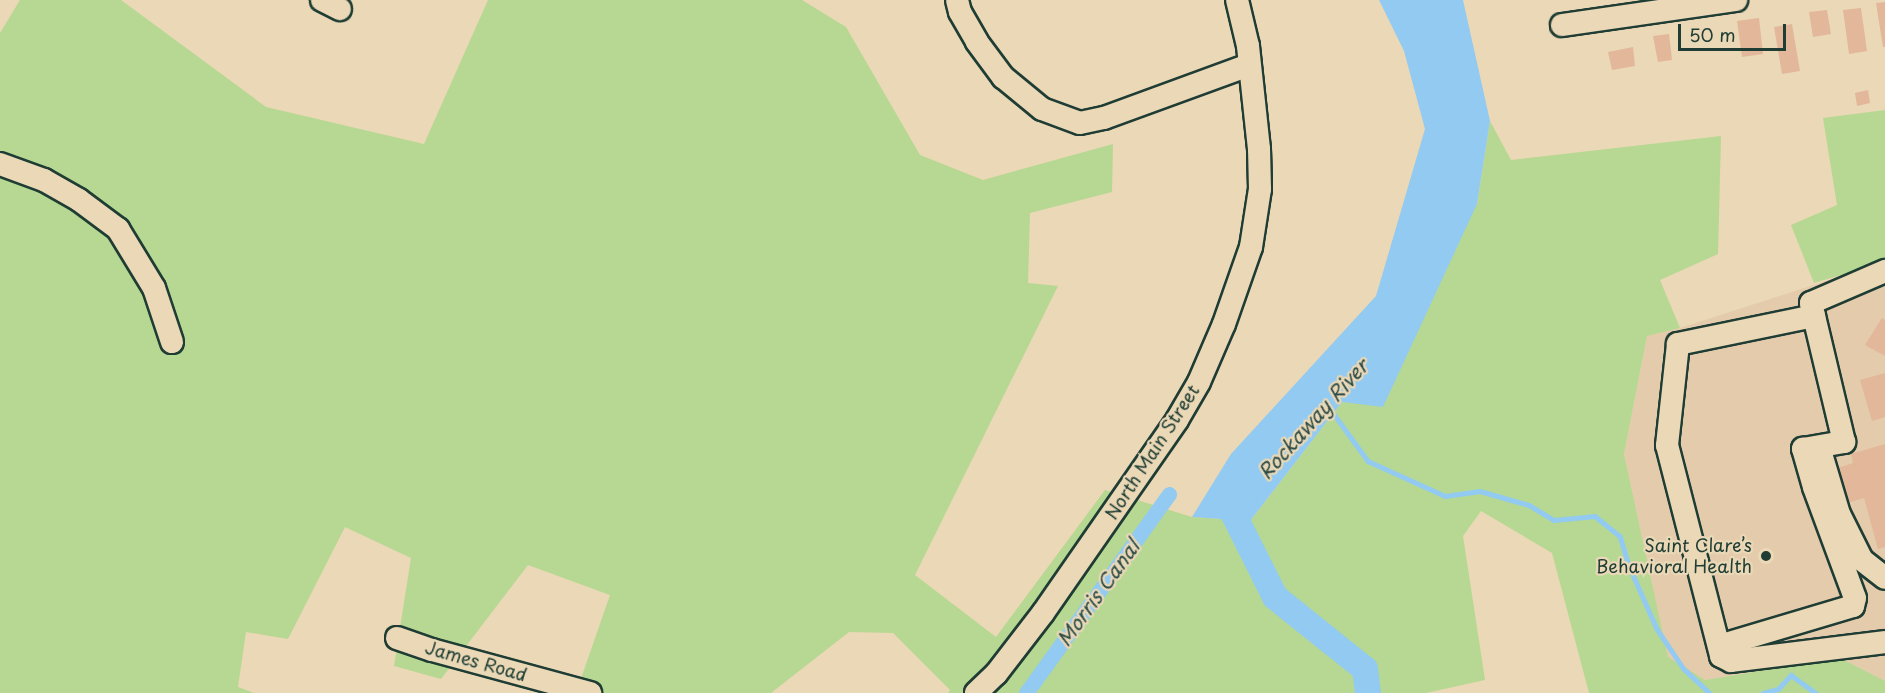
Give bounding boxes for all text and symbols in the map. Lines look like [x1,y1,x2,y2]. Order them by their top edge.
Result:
scale bar [1681,12,1789,50]
text: 50 m [1689,21,1736,48]
water label: Rockaway River [1253,354,1373,484]
street label: North Main Street [1100,379,1204,525]
water label: Morris Canal [1051,535,1145,651]
place label: Saint Clare’s Behavioral Health [1595,535,1752,578]
marker: Saint Clare’s Behavioral Health [1757,547,1775,565]
street label: James Road [423,636,529,686]

